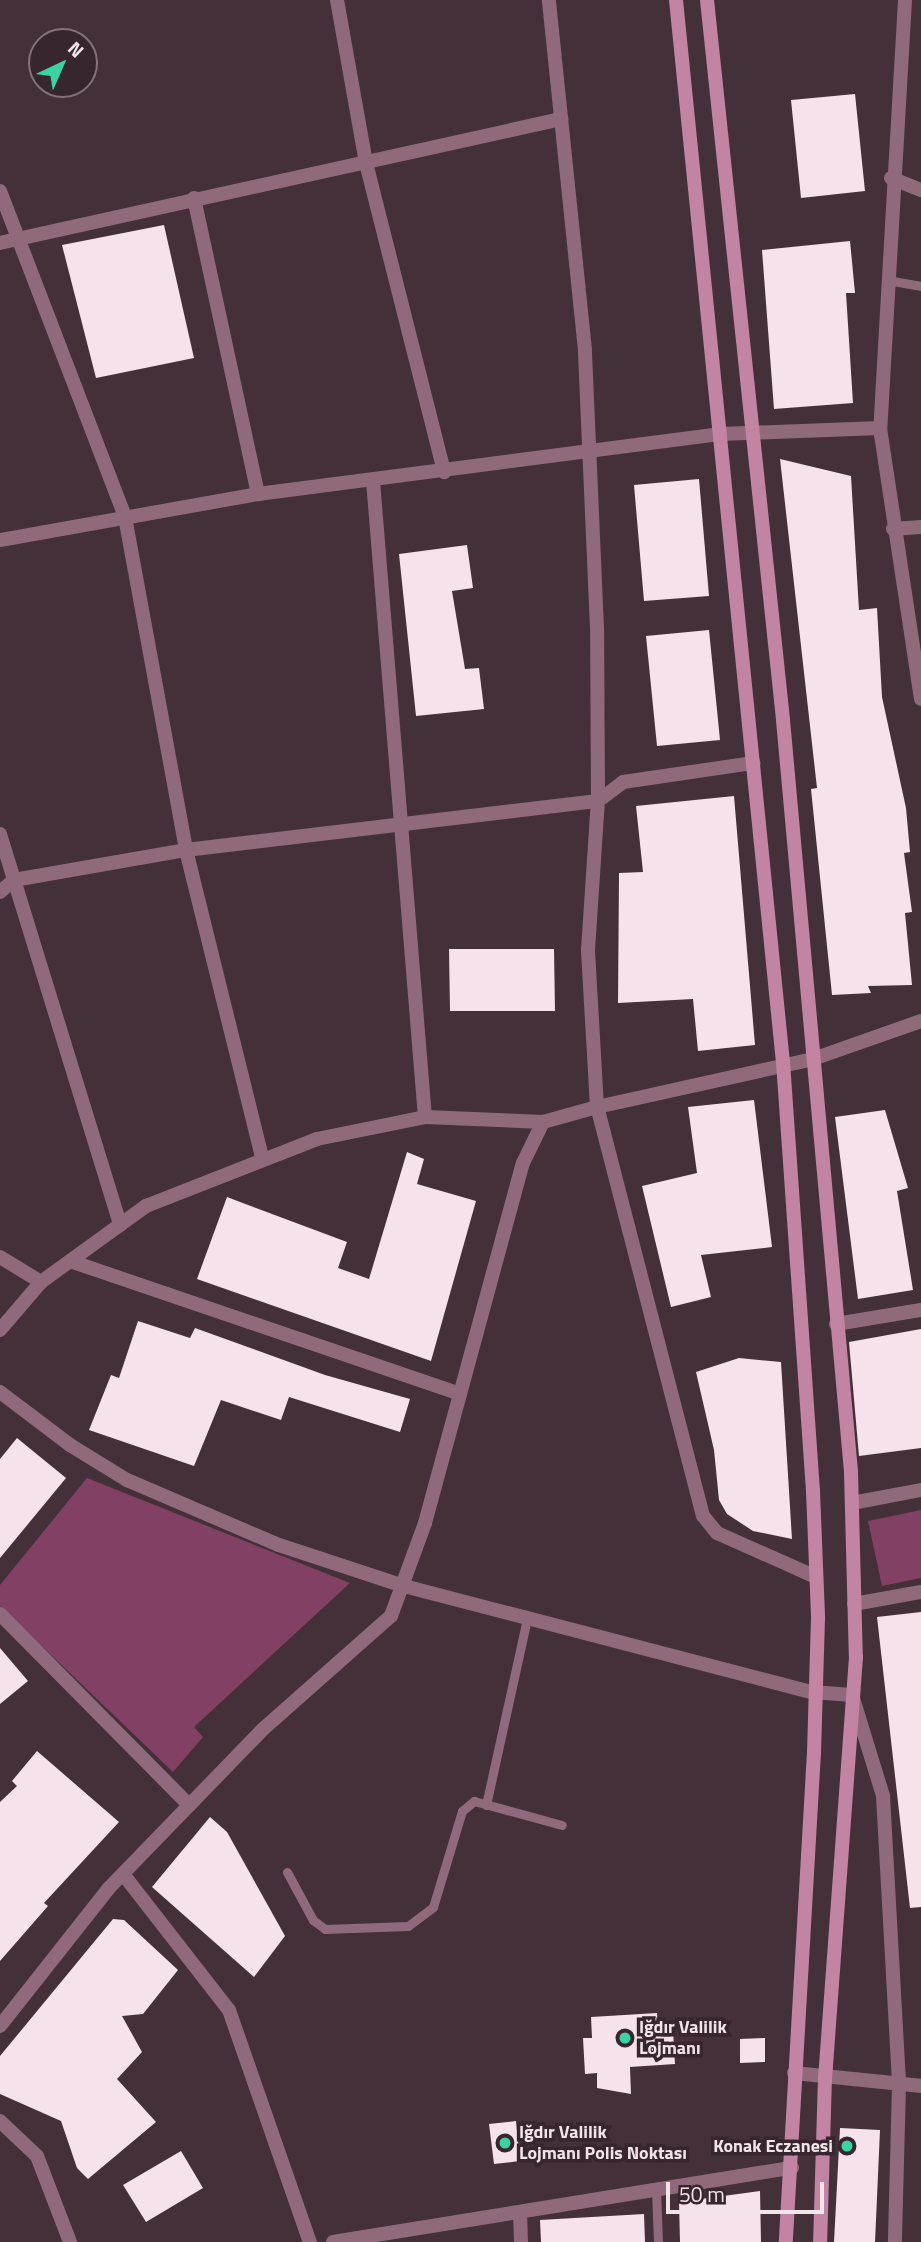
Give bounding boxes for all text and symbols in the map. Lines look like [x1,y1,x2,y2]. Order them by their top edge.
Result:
north arrow [28,28,98,98]
text: N [62,34,91,64]
place label: Iğdır Valilik Lojmanı [639,2017,727,2060]
marker: Iğdır Valilik Lojmanı [617,2030,633,2046]
place label: Iğdır Valilik Lojmanı Polis Noktası [519,2122,687,2164]
marker: Iğdır Valilik Lojmanı Polis Noktası [497,2135,513,2151]
place label: Konak Eczanesi [713,2135,833,2157]
marker: Konak Eczanesi [839,2138,855,2154]
scale bar [669,2168,827,2212]
text: 50 m [679,2178,725,2210]

